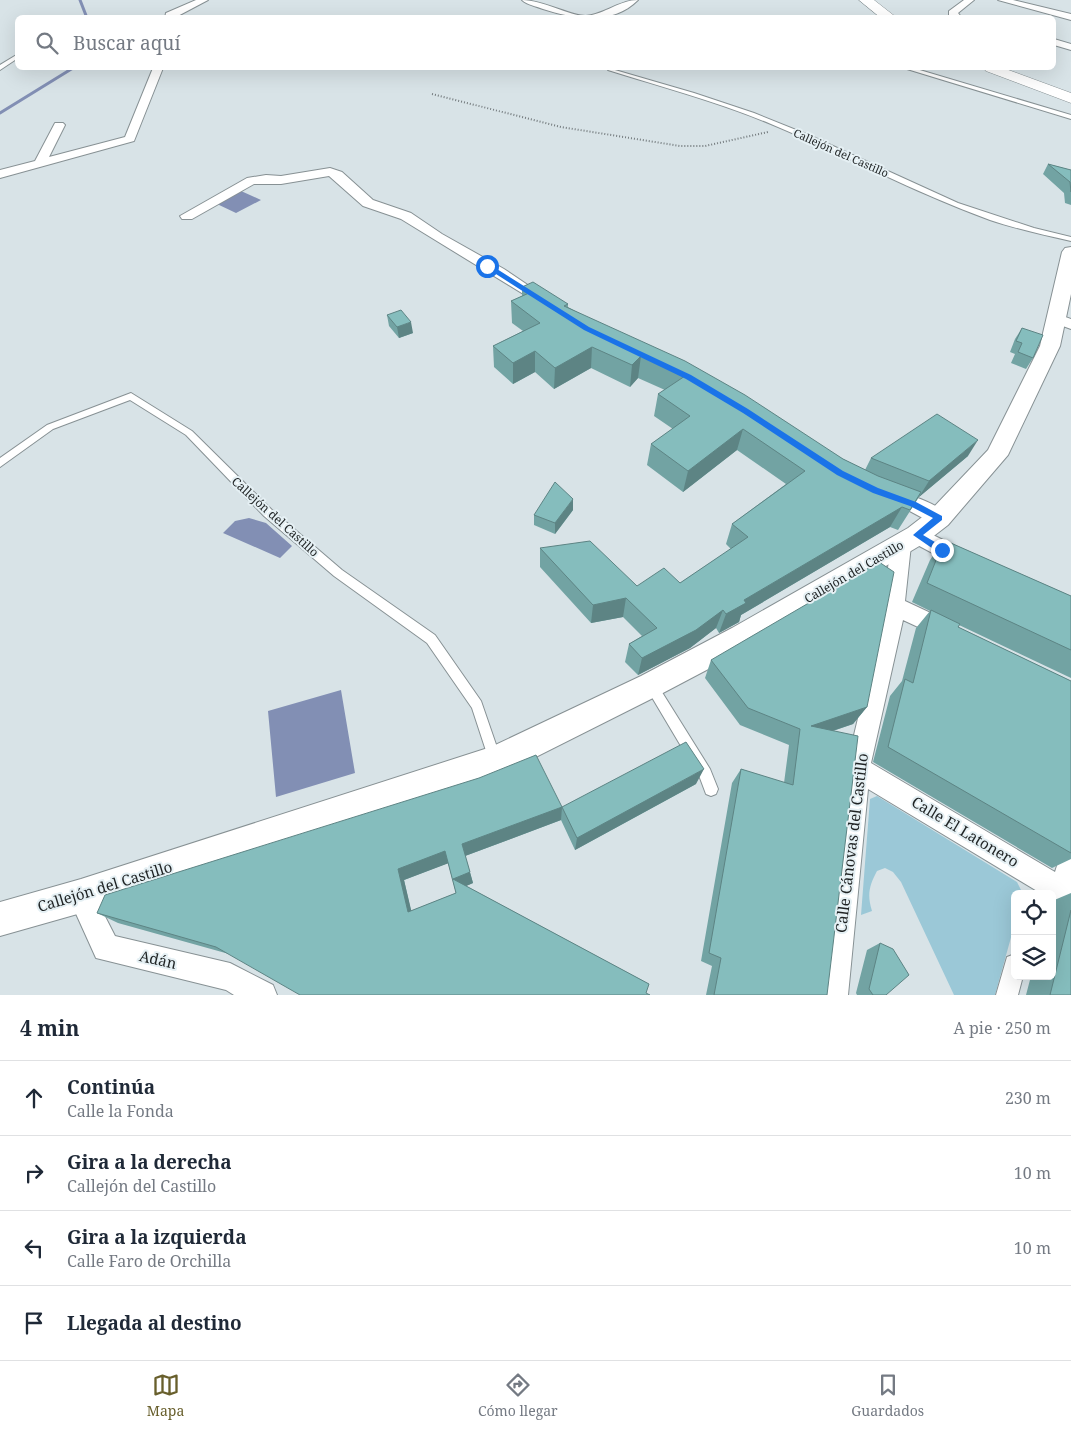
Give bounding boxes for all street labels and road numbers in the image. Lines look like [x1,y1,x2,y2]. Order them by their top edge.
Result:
street label: Callejón del Castillo [791,125,891,180]
street label: Callejón del Castillo [228,473,323,560]
street label: Callejón del Castillo [801,536,907,607]
street label: Calle Cánovas del Castillo [830,752,872,934]
street label: Calle El Latonero [908,791,1023,871]
street label: Callejón del Castillo [35,856,175,916]
street label: Adán [138,945,179,973]

